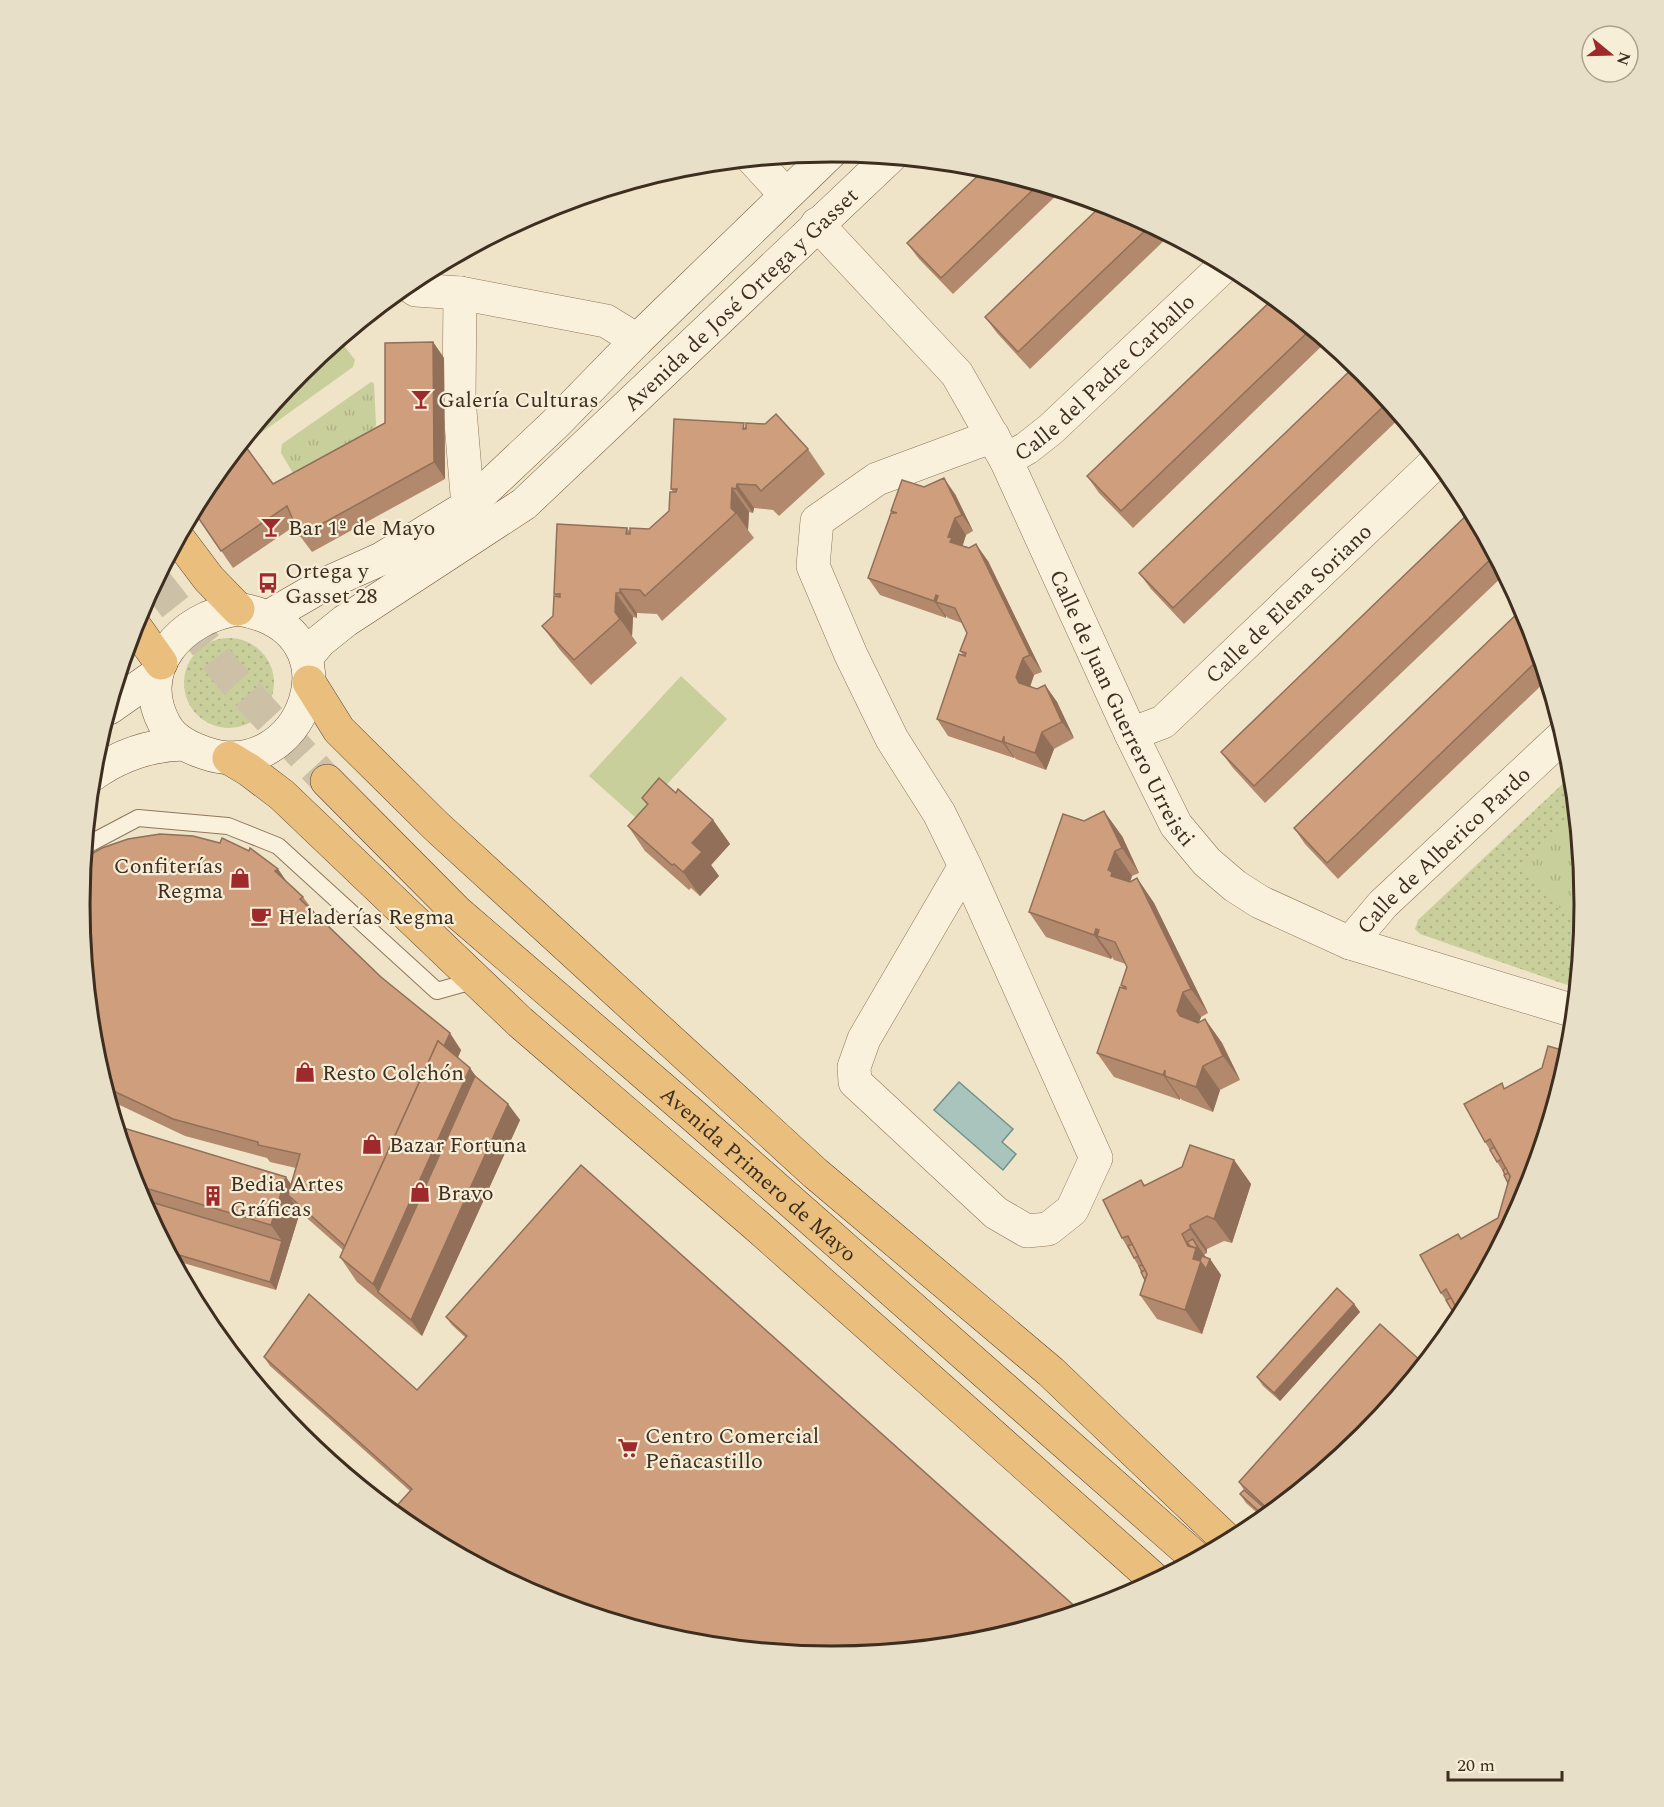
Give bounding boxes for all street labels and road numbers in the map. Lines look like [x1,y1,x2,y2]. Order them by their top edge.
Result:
street label: Avenida de José Ortega y Gasset [616,180,867,420]
street label: Calle del Padre Carballo [1008,286,1203,470]
street label: Calle de Elena Soriano [1198,516,1380,692]
street label: Calle de Juan Guerrero Urreisti [1040,564,1203,855]
street label: Calle de Alberico Pardo [1349,759,1539,942]
street label: Avenida Primero de Mayo [652,1079,864,1270]

